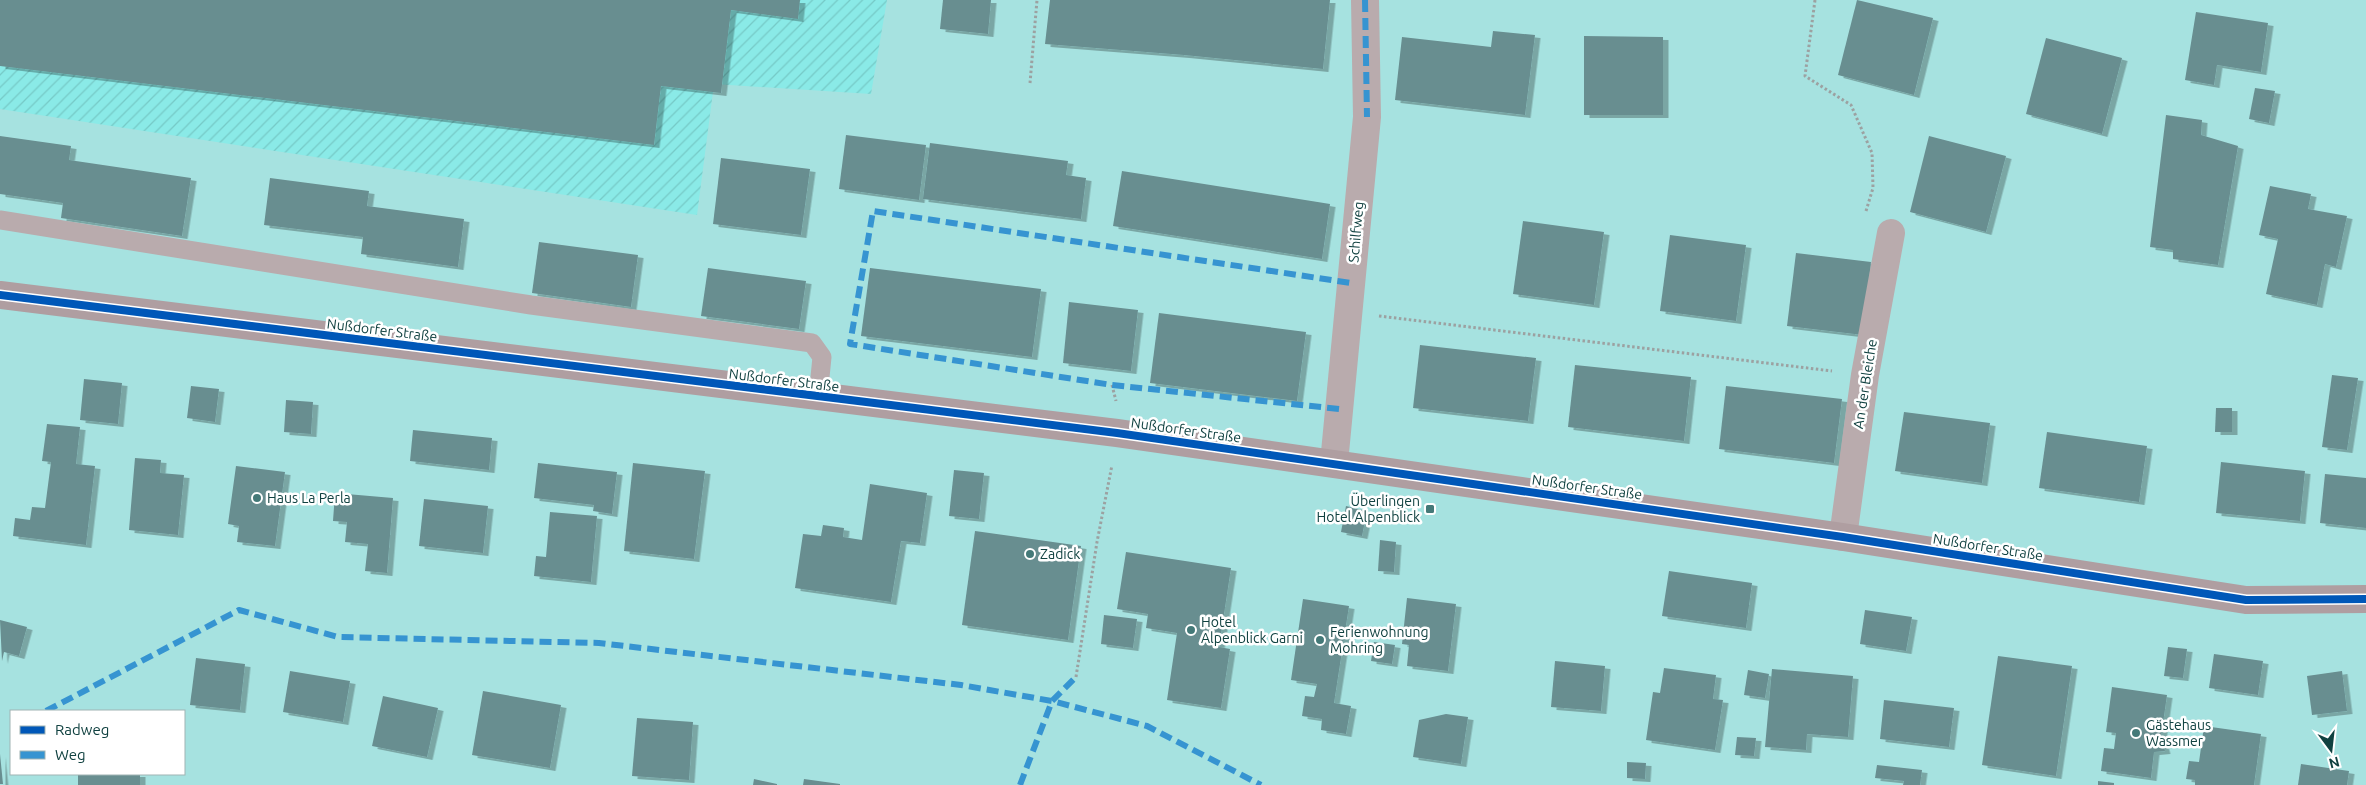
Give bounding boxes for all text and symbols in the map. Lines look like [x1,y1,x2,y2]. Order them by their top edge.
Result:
street label: Schilfweg [1345,201,1367,263]
street label: Nußdorfer Straße [326,315,438,345]
street label: An der Bleiche [1850,338,1880,430]
street label: Nußdorfer Straße [728,365,840,395]
street label: Nußdorfer Straße [1130,414,1242,446]
street label: Nußdorfer Straße [1531,471,1643,503]
place label: Haus La Perla [267,490,351,506]
marker: Haus La Perla [251,492,263,504]
place label: Überlingen Hotel Alpenblick [1316,492,1420,525]
marker: Überlingen Hotel Alpenblick [1424,503,1436,515]
street label: Nußdorfer Straße [1932,530,2044,564]
place label: Zadick [1040,546,1080,562]
marker: Zadick [1024,548,1036,560]
place label: Hotel Alpenblick Garni [1201,614,1303,646]
marker: Hotel Alpenblick Garni [1185,624,1197,636]
place label: Ferienwohnung Mohring [1330,624,1429,656]
marker: Ferienwohnung Mohring [1314,634,1326,646]
legend [10,710,185,775]
place label: Gästehaus Wassmer [2146,717,2211,749]
text: Radweg [55,721,109,738]
north arrow [2306,725,2356,775]
marker: Gästehaus Wassmer [2130,727,2142,739]
text: Weg [55,746,86,763]
text: N [2327,753,2341,772]

